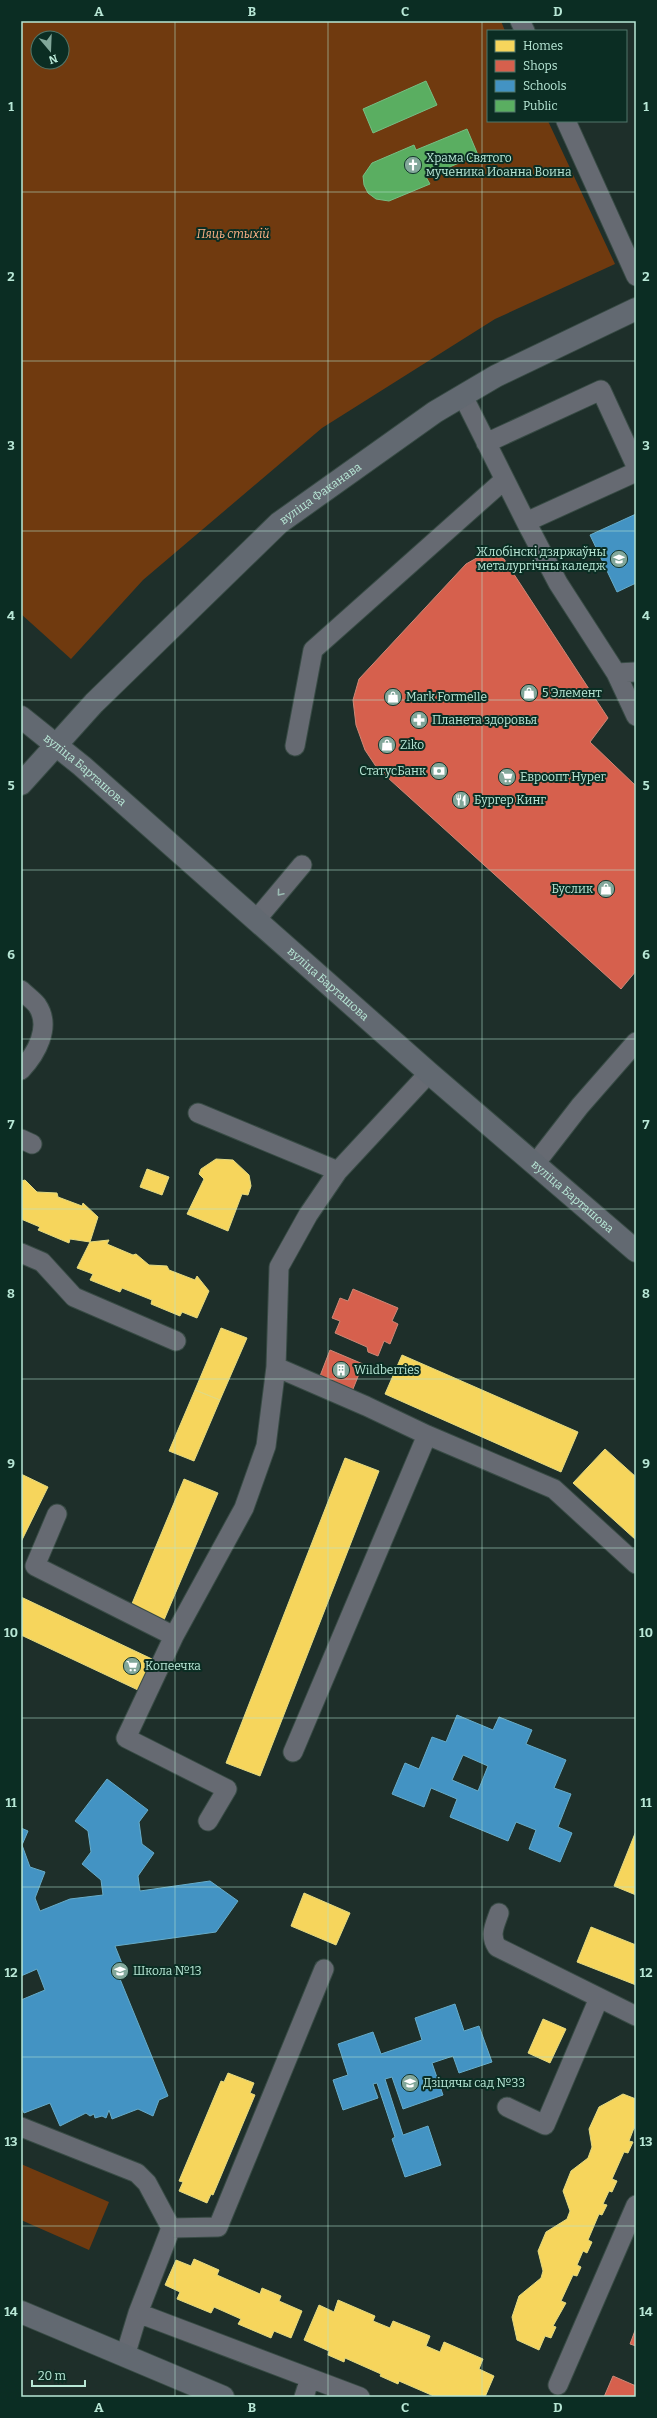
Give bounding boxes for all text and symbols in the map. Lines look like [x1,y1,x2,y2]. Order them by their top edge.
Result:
text: A [94,4,104,19]
text: B [248,4,256,19]
text: C [401,4,409,19]
text: D [553,4,563,19]
north arrow [30,30,70,70]
legend [487,30,627,122]
text: Homes [523,39,563,53]
text: N [46,51,59,67]
text: Shops [523,59,558,73]
text: Schools [523,79,567,93]
text: 1 [8,99,14,114]
text: Public [523,99,558,113]
text: 1 [643,99,649,114]
place label: Храма Святого мученика Иоанна Воина [426,151,572,179]
church icon: Храма Святого мученика Иоанна Воина [403,155,423,175]
park label: Пяць стыхій [196,227,270,241]
text: 2 [7,269,15,284]
text: 2 [642,269,650,284]
text: 3 [7,438,15,453]
text: 3 [642,438,650,453]
street label: вуліца Факанава [277,459,364,527]
place label: Жлобінскі дзяржаўны металургічны каледж [476,545,606,573]
school or university icon: Жлобінскі дзяржаўны металургічны каледж [609,549,629,569]
text: 4 [7,608,15,623]
text: 4 [642,608,650,623]
shop icon: 5 Элемент [519,683,539,703]
place label: 5 Элемент [542,686,602,700]
shop icon: Mark Formelle [383,687,403,707]
place label: Mark Formelle [406,690,487,704]
pharmacy icon: Планета здоровья [409,710,429,730]
place label: Планета здоровья [432,713,538,727]
street label: вуліца Барташова [41,731,129,809]
shop icon: Ziko [377,735,397,755]
place label: Ziko [400,738,424,752]
bank icon: СтатусБанк [429,761,449,781]
place label: СтатусБанк [359,764,426,778]
supermarket icon: Евроопт Hyper [497,767,517,787]
place label: Евроопт Hyper [520,770,607,784]
text: 5 [7,778,15,793]
text: 5 [642,778,650,793]
restaurant icon: Бургер Кинг [451,790,471,810]
place label: Бургер Кинг [474,793,546,807]
shop icon: Буслик [596,879,616,899]
place label: Буслик [551,882,593,896]
one-way arrow [277,888,284,896]
street label: вуліца Барташова [285,944,372,1024]
text: 6 [7,947,15,962]
text: 6 [642,947,650,962]
text: 7 [8,1117,15,1132]
text: 7 [643,1117,650,1132]
street label: вуліца Барташова [529,1157,617,1236]
text: 8 [7,1286,15,1301]
text: 8 [642,1286,650,1301]
building icon: Wildberries [331,1360,351,1380]
place label: Wildberries [354,1363,420,1377]
text: 9 [7,1456,15,1471]
text: 9 [642,1456,650,1471]
text: 10 [4,1625,18,1640]
text: 10 [639,1625,653,1640]
supermarket icon: Копеечка [122,1656,142,1676]
place label: Копеечка [145,1659,201,1673]
text: 11 [5,1795,17,1810]
text: 11 [640,1795,652,1810]
school or university icon: Школа №13 [110,1961,130,1981]
place label: Школа №13 [133,1964,202,1978]
text: 12 [5,1965,17,1980]
text: 12 [640,1965,652,1980]
school or university icon: Дзіцячы сад №33 [400,2073,420,2093]
place label: Дзіцячы сад №33 [423,2076,525,2090]
text: 13 [4,2134,18,2149]
text: 13 [639,2134,653,2149]
text: 14 [4,2304,18,2319]
text: 14 [639,2304,653,2319]
scale bar [32,2362,85,2388]
text: 20 m [38,2369,67,2383]
text: A [94,2400,104,2415]
text: B [248,2400,256,2415]
text: C [401,2400,409,2415]
text: D [553,2400,563,2415]

